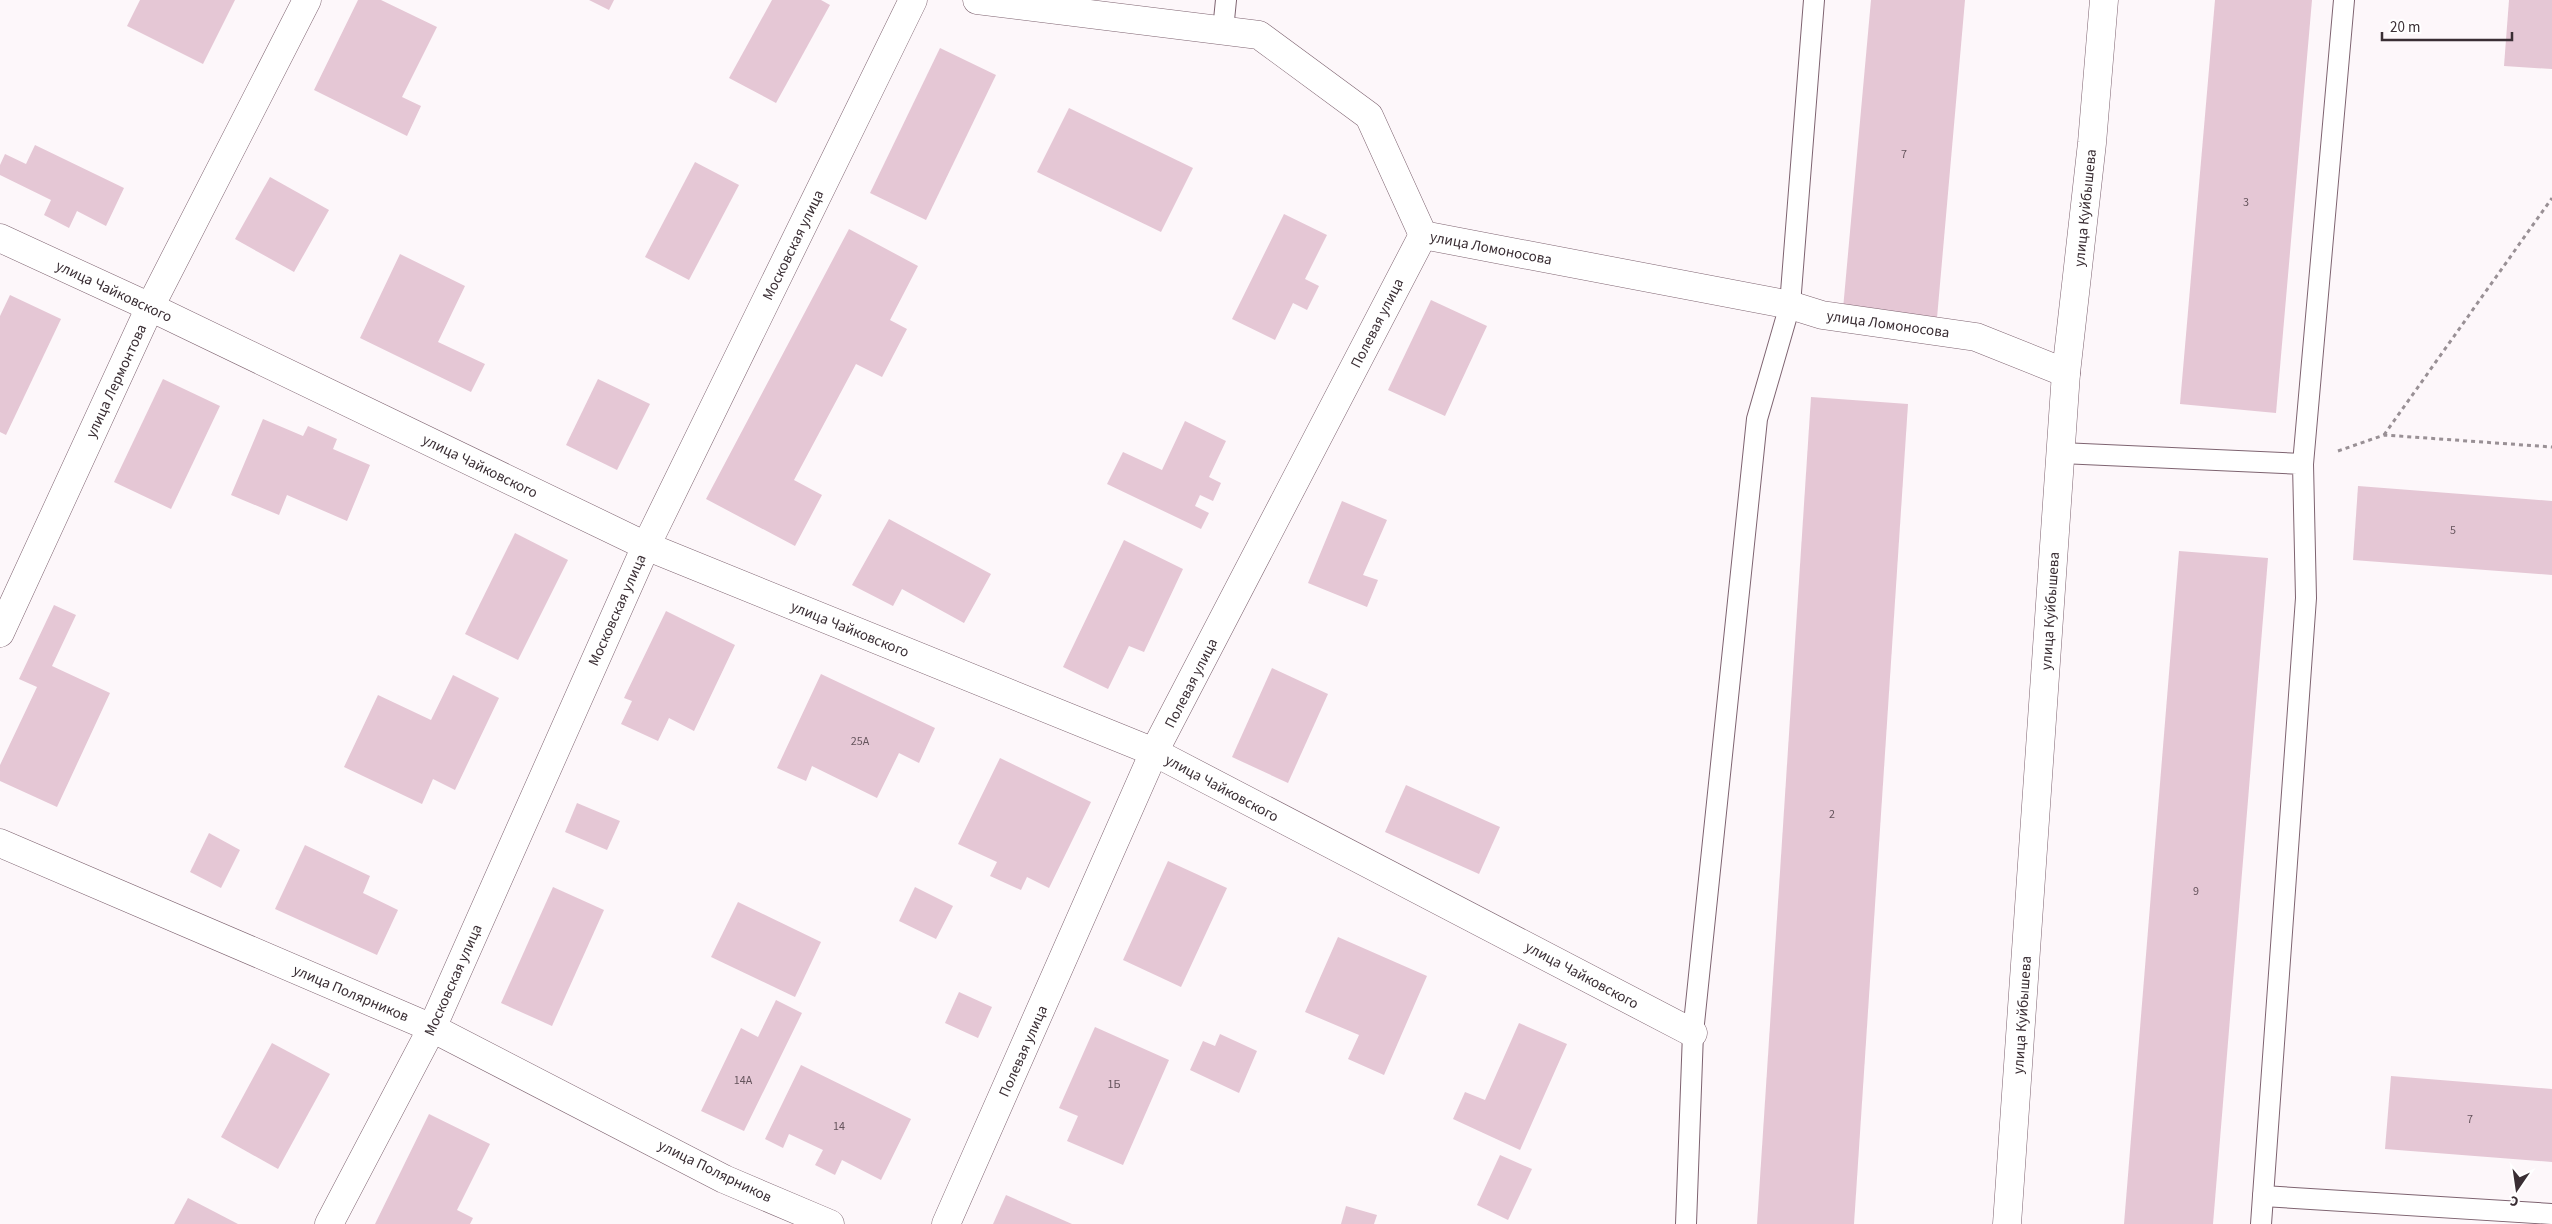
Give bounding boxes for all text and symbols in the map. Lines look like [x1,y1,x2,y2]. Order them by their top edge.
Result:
scale bar [2382,10,2512,42]
text: 20 m [2390,17,2420,38]
house number: 7 [1901,146,1907,163]
street label: улица Куйбышева [2069,148,2102,268]
street label: Московская улица [758,186,829,304]
house number: 3 [2243,194,2249,211]
street label: улица Ломоносова [1428,226,1554,271]
street label: улица Чайковского [52,255,175,328]
street label: Полевая улица [1346,275,1409,372]
street label: улица Ломоносова [1825,305,1951,344]
street label: улица Лермонтова [81,321,152,442]
street label: улица Чайковского [419,429,541,504]
house number: 5 [2450,522,2456,539]
street label: Московская улица [583,551,652,670]
street label: улица Куйбышева [2036,551,2065,671]
street label: улица Чайковского [787,596,912,663]
street label: Полевая улица [1160,635,1223,732]
house number: 25А [851,733,870,750]
street label: улица Чайковского [1161,750,1282,827]
house number: 2 [1829,806,1835,823]
house number: 9 [2193,883,2199,900]
street label: Московская улица [419,921,488,1040]
street label: улица Чайковского [1521,937,1642,1014]
street label: улица Куйбышева [2008,955,2037,1075]
street label: улица Полярников [290,960,412,1027]
street label: Полевая улица [994,1002,1053,1100]
house number: 14А [734,1072,753,1089]
house number: 1Б [1108,1076,1120,1093]
house number: 7 [2467,1111,2473,1128]
house number: 14 [833,1118,845,1135]
street label: улица Полярников [654,1135,775,1208]
north arrow [2492,1164,2542,1214]
text: С [2508,1190,2521,1211]

